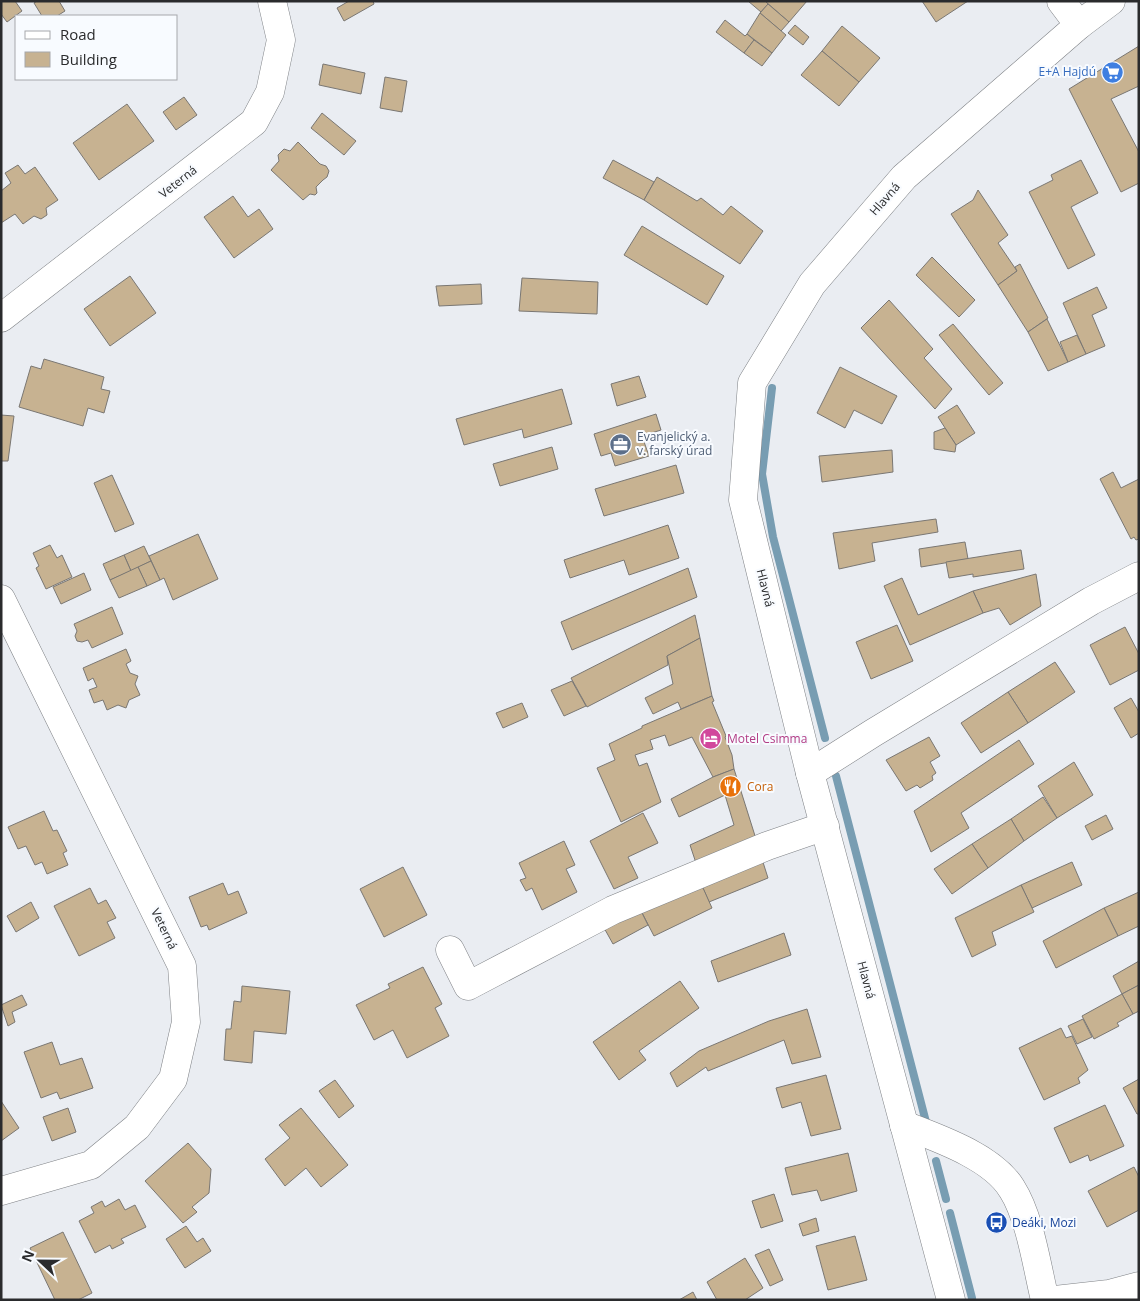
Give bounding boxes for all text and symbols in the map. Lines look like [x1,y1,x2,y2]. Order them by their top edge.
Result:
legend [15,15,178,80]
text: Road [60,24,96,44]
text: Building [60,49,117,69]
supermarket icon: E+A Hajdú [1100,60,1124,84]
place label: E+A Hajdú [1039,63,1096,80]
street label: Veterná [155,161,200,202]
street label: Hlavná [866,179,904,219]
place label: Evanjelický a. v. farský úrad [637,428,712,459]
office icon: Evanjelický a. v. farský úrad [609,432,633,456]
street label: Hlavná [753,567,778,609]
hotel icon: Motel Csimma [699,727,723,751]
place label: Motel Csimma [727,730,807,747]
restaurant icon: Cora [719,775,743,799]
place label: Cora [747,778,773,795]
street label: Veterná [147,905,182,952]
street label: Hlavná [853,959,880,1001]
bus stop icon: Deáki, Mozi [984,1211,1008,1235]
place label: Deáki, Mozi [1012,1214,1076,1231]
north arrow [15,1236,65,1286]
text: N [17,1247,38,1265]

